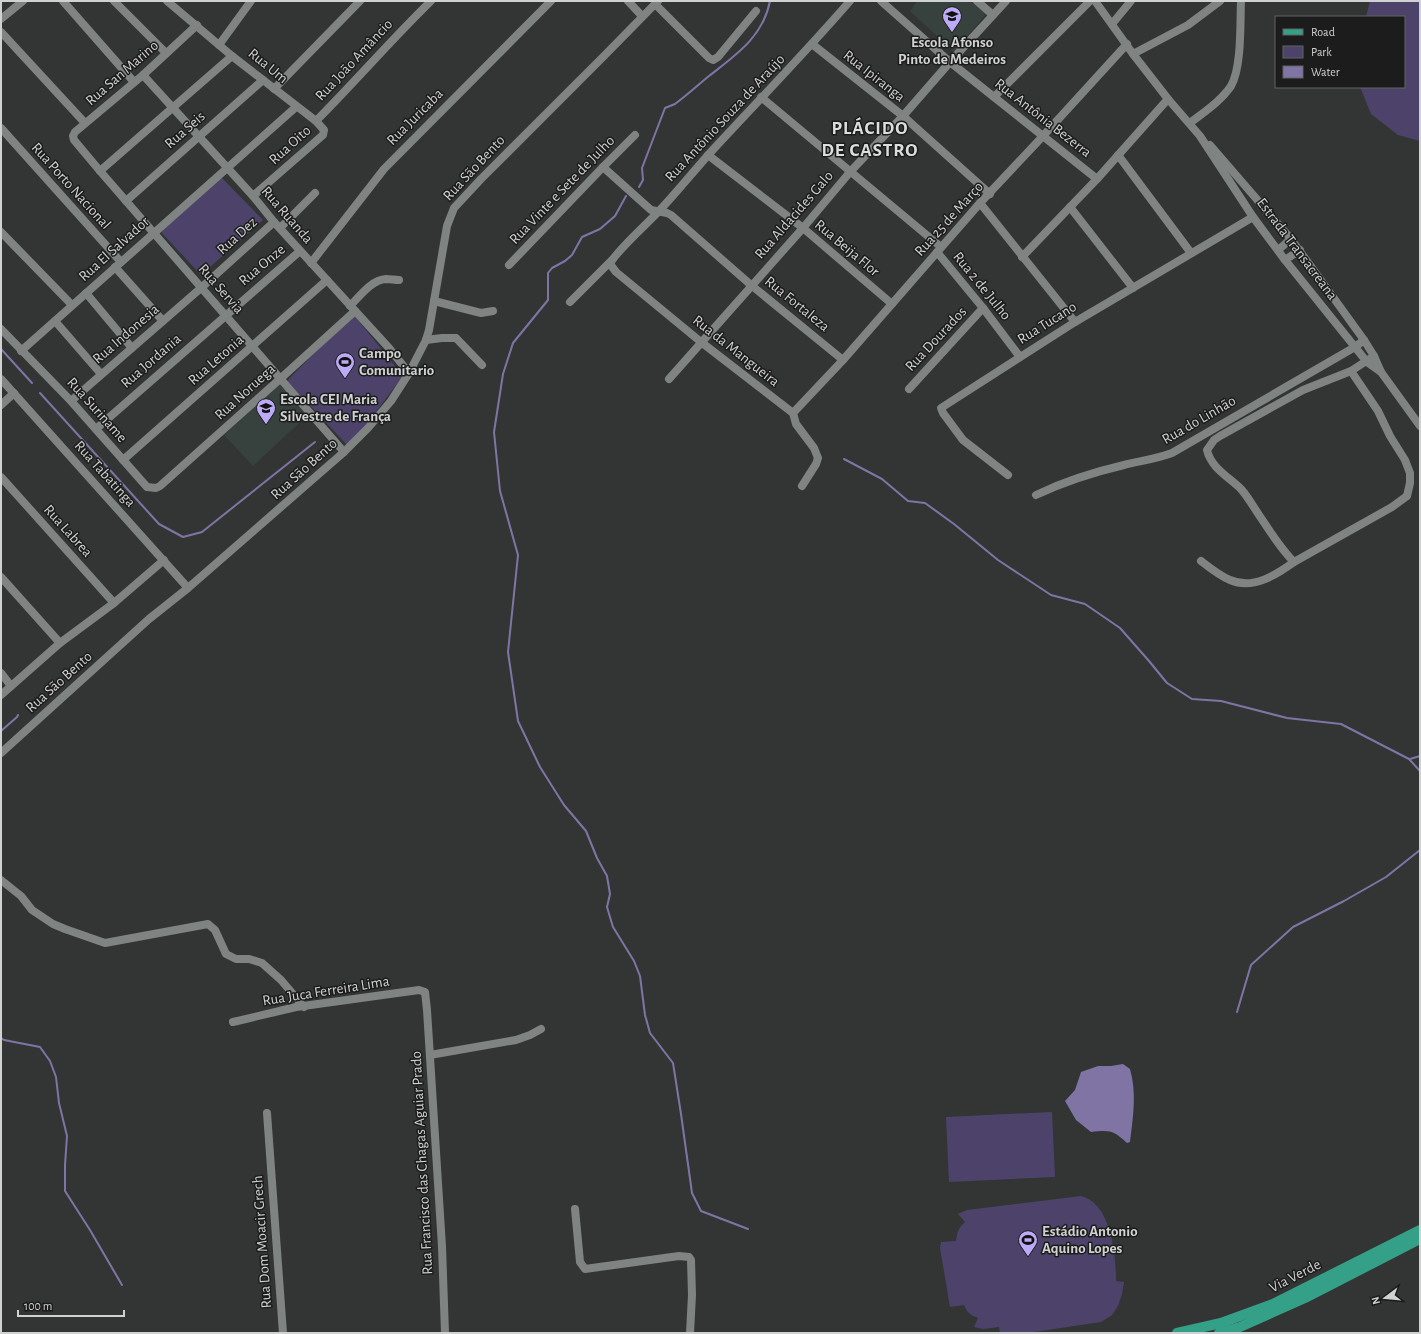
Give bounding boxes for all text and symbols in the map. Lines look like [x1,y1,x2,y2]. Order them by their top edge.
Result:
school or university icon: Escola Afonso Pinto de Medeiros [941,5,963,33]
street label: Rua João Amâncio [313,16,395,104]
legend [1275,16,1405,88]
text: Road [1311,26,1335,38]
place label: Escola Afonso Pinto de Medeiros [898,35,1006,67]
street label: Rua San Marino [83,38,161,108]
street label: Rua Um [245,46,291,86]
text: Park [1311,46,1332,58]
street label: Rua Ipiranga [840,47,908,105]
street label: Rua Antônio Souza de Araújo [662,51,788,185]
text: Water [1311,66,1340,78]
street label: Rua Antônia Bezerra [992,76,1094,160]
street label: Rua Juricaba [384,86,446,148]
street label: Rua Seis [162,109,208,151]
district label: PLÁCIDO DE CASTRO [822,117,918,160]
street label: Rua Oito [266,123,314,167]
street label: Rua São Bento [440,132,508,204]
street label: Rua Vinte e Sete de Julho [507,133,617,247]
street label: Rua Porto Nacional [28,140,114,232]
street label: Rua Aldacides Galo [752,168,836,262]
street label: Rua 25 de Março [912,179,986,259]
street label: Rua Ruanda [258,184,316,246]
street label: Estrada Transacreana [1254,195,1340,303]
street label: Rua El Salvador [76,214,152,284]
street label: Rua Dez [214,214,260,258]
street label: Rua Beija Flor [812,217,882,279]
street label: Rua Onze [236,241,288,288]
street label: Rua 2 de Julho [950,249,1014,323]
street label: Rua Servia [195,261,247,317]
street label: Rua Fortaleza [762,273,832,335]
street label: Rua Tucano [1015,299,1079,347]
street label: Rua Indonesia [90,301,162,367]
street label: Rua Dourados [903,304,969,374]
street label: Rua da Mangueira [690,313,782,389]
street label: Rua Jordania [118,331,184,391]
street label: Rua Letonia [185,332,247,388]
place label: Campo Comunitario [359,346,434,378]
sports icon: Campo Comunitario [334,351,356,379]
street label: Rua Noruega [212,361,278,423]
street label: Rua Suriname [64,375,130,445]
place label: Escola CEI Maria Silvestre de França [280,392,391,424]
street label: Rua do Linhão [1160,393,1238,447]
school or university icon: Escola CEI Maria Silvestre de França [255,397,277,425]
street label: Rua São Bento [268,436,340,502]
street label: Rua Tabatinga [72,438,138,510]
street label: Rua Labrea [41,502,95,560]
street label: Rua São Bento [23,649,95,715]
street label: Rua Juca Ferreira Lima [261,974,391,1008]
street label: Rua Francisco das Chagas Aguiar Prado [409,1051,435,1275]
street label: Rua Dom Moacir Grech [250,1175,274,1309]
place label: Estádio Antonio Aquino Lopes [1042,1224,1138,1256]
sports icon: Estádio Antonio Aquino Lopes [1017,1229,1039,1257]
street label: Via Verde [1267,1257,1323,1295]
north arrow [1365,1278,1405,1318]
scale bar [18,1292,124,1318]
text: N [1370,1295,1382,1306]
text: 100 m [24,1300,52,1312]

